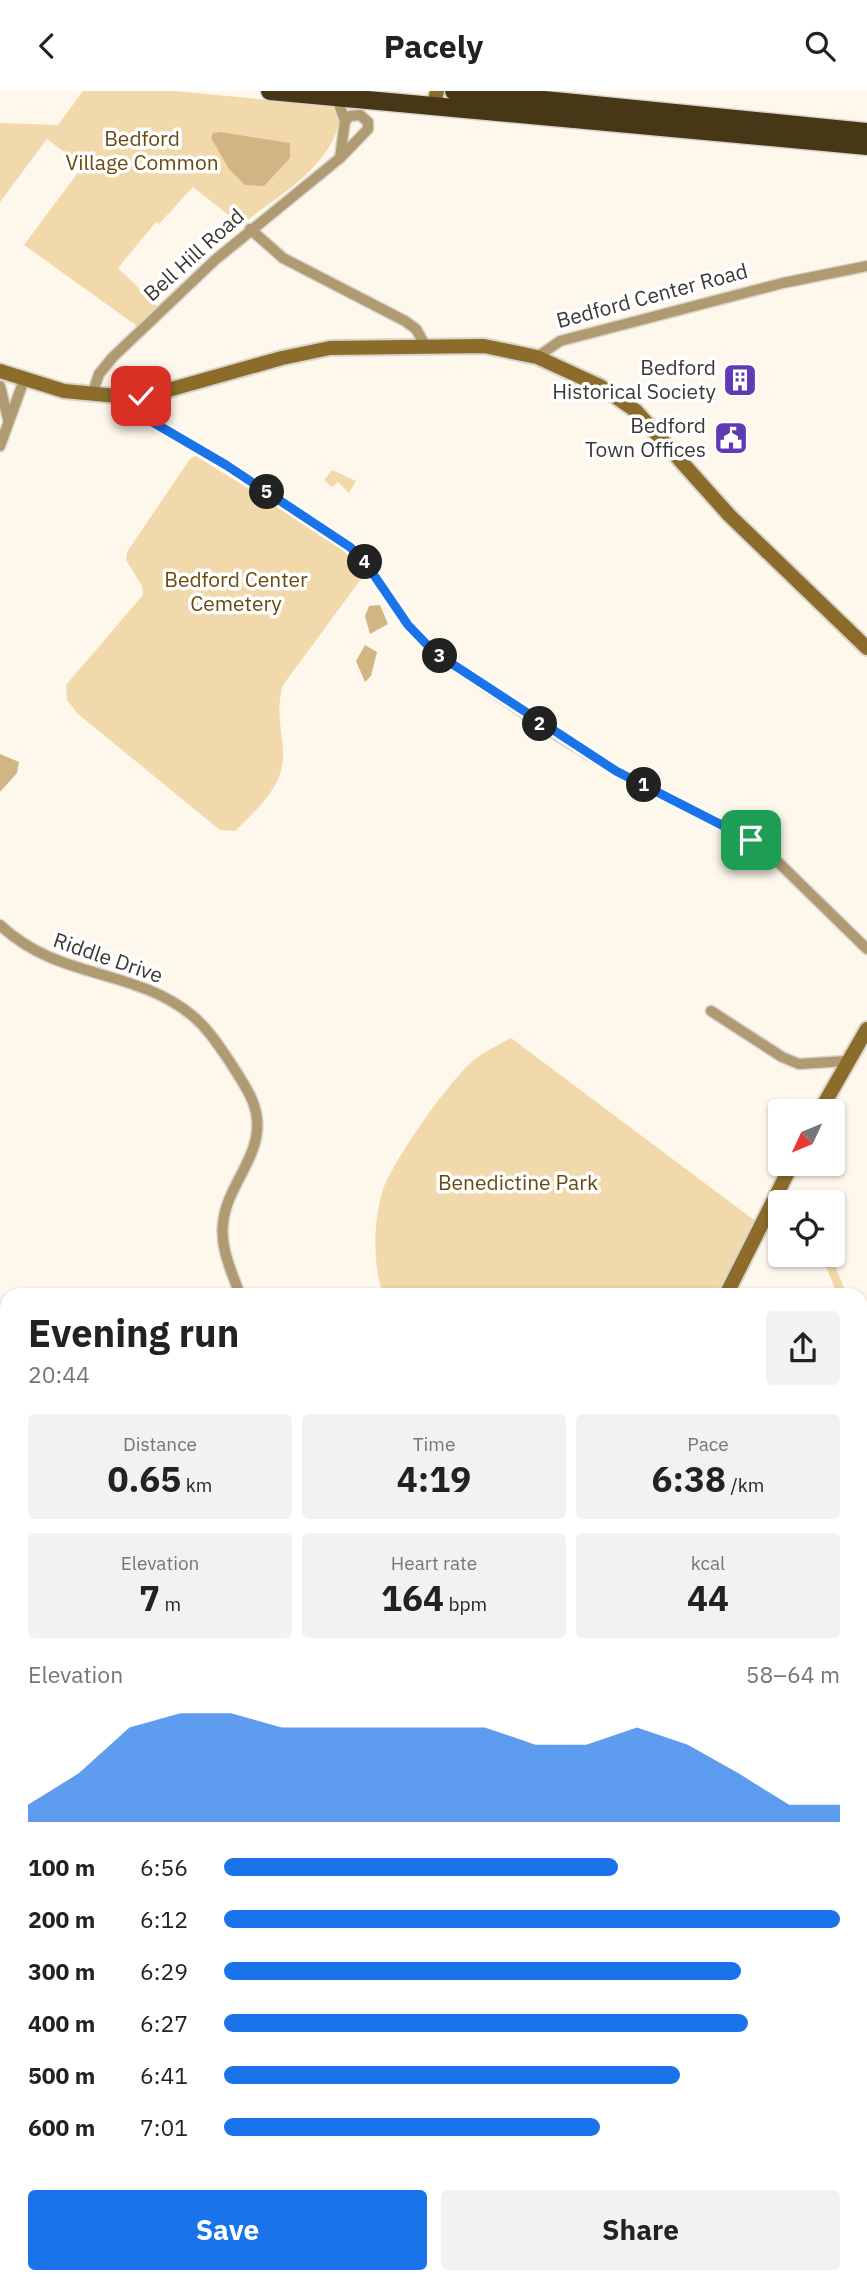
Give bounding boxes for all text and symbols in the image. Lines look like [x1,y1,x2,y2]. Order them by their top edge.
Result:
text: Pacely [384,25,483,67]
icon: back [28,27,66,65]
icon: search [801,27,839,65]
park label: Bedford Village Common [65,124,219,176]
street label: Bell Hill Road [137,202,250,307]
street label: Bedford Center Road [553,256,750,334]
place label: Bedford Historical Society [552,353,717,405]
building icon: Bedford Historical Society [721,361,759,399]
pin [111,366,171,426]
icon: check [122,377,160,415]
place label: Bedford Town Offices [585,411,706,463]
public building icon: Bedford Town Offices [712,419,750,457]
pin: 5 [250,475,284,509]
text: 5 [261,479,272,503]
pin: 4 [348,545,382,580]
text: 4 [359,549,370,573]
park label: Bedford Center Cemetery [164,565,308,617]
pin: 3 [422,639,458,673]
text: 3 [434,643,445,667]
pin: 2 [522,707,558,741]
text: 2 [534,711,545,735]
pin: 1 [626,767,662,803]
text: 1 [638,772,649,796]
pin [721,810,781,870]
icon: arrive [732,821,770,859]
street label: Riddle Drive [50,925,167,989]
north arrow [768,1099,845,1176]
map controls [768,1099,845,1267]
park label: Benedictine Park [438,1168,598,1196]
button: locate [768,1190,845,1267]
text: Evening run [28,1308,239,1357]
button: share [766,1311,840,1385]
text: 20:44 [28,1359,90,1389]
text: Distance [123,1432,197,1456]
text: Time [413,1432,455,1456]
text: Pace [687,1432,729,1456]
text: 0.65 [108,1456,181,1502]
text: 4:19 [397,1456,471,1502]
text: 6:38 [652,1456,726,1502]
text: km [181,1473,212,1497]
text: /km [726,1473,764,1497]
text: Elevation [121,1551,199,1575]
text: Heart rate [391,1551,477,1575]
text: kcal [691,1551,725,1575]
text: 7 [139,1575,160,1621]
text: 164 [381,1575,444,1621]
text: 44 [687,1575,729,1621]
text: m [160,1592,181,1616]
text: bpm [444,1592,487,1616]
text: Elevation [28,1659,123,1689]
text: 58–64 m [746,1659,840,1689]
text: 100 m [28,1852,95,1882]
text: 6:56 [140,1852,188,1882]
text: 200 m [28,1904,95,1934]
text: 6:12 [140,1904,188,1934]
text: 300 m [28,1956,95,1986]
text: 6:29 [140,1956,188,1986]
text: 400 m [28,2008,95,2038]
text: 6:27 [140,2008,188,2038]
text: 500 m [28,2060,95,2090]
text: 6:41 [140,2060,188,2090]
text: 600 m [28,2112,95,2142]
text: 7:01 [140,2112,188,2142]
button: Save [28,2190,427,2270]
button: Share [441,2190,840,2270]

